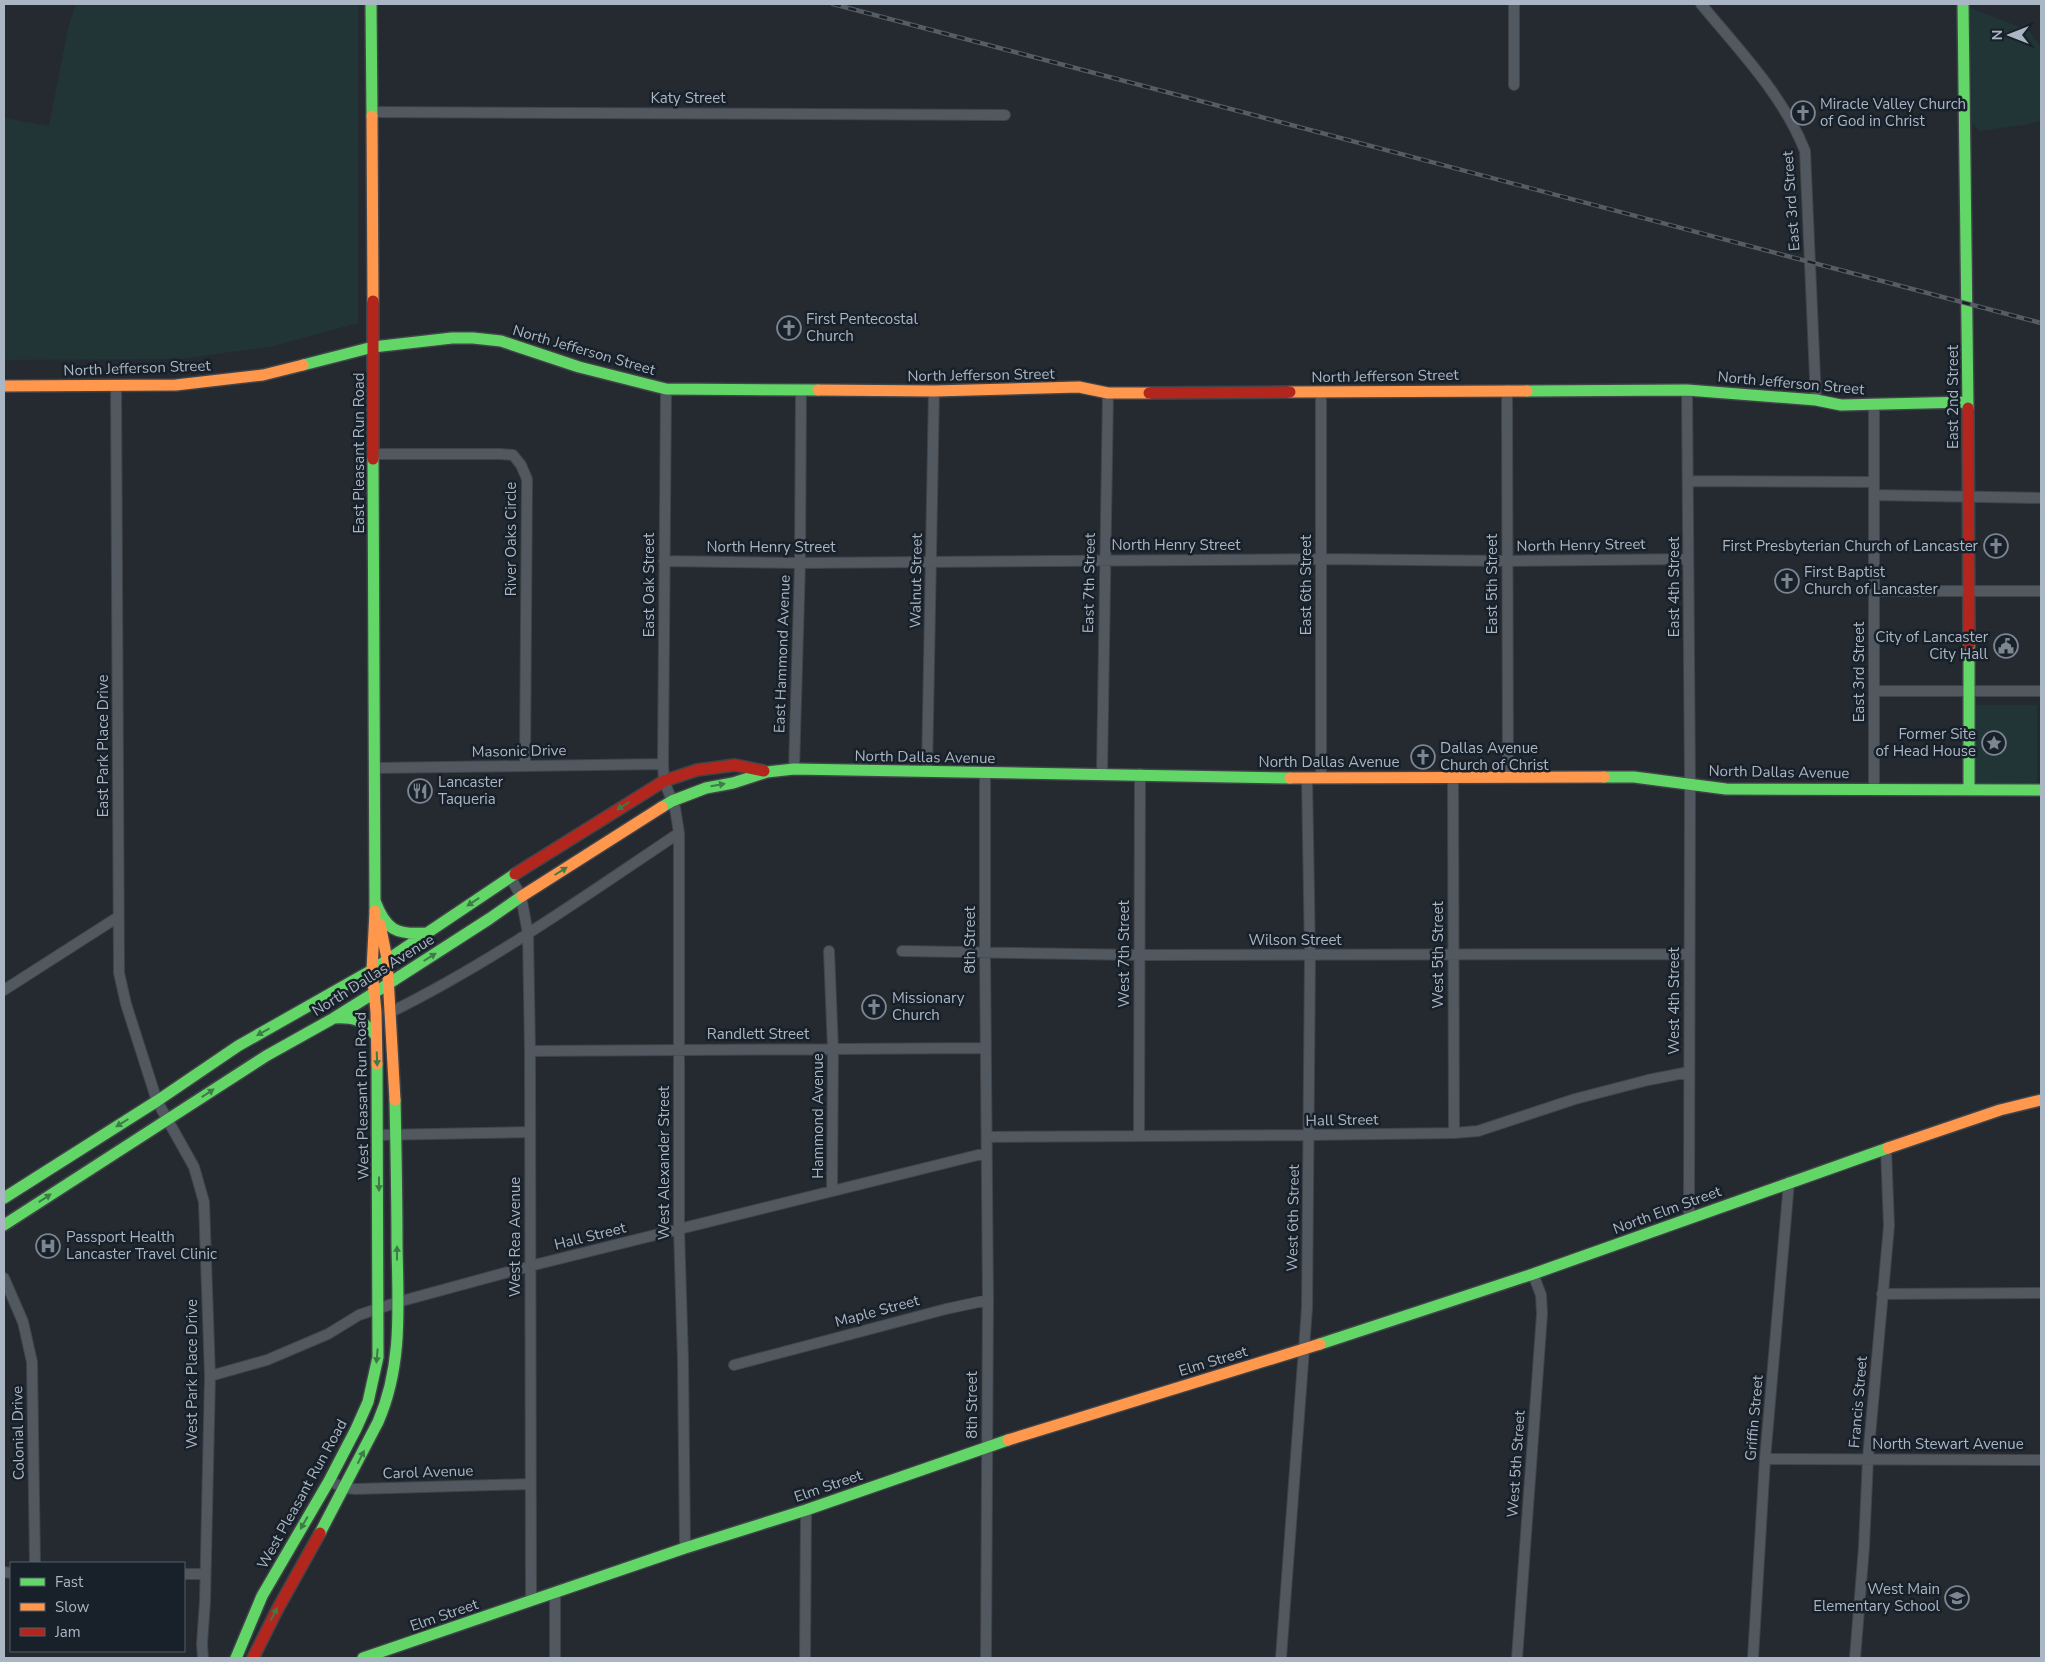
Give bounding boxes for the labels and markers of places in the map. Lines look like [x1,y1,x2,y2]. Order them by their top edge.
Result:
place label: Miracle Valley Church of God in Christ [1820,94,1966,131]
church icon: Miracle Valley Church of God in Christ [1790,100,1816,126]
place label: First Pentecostal Church [806,309,919,346]
church icon: First Pentecostal Church [776,315,802,341]
church icon: First Presbyterian Church of Lancaster [1983,533,2009,559]
place label: First Presbyterian Church of Lancaster [1722,536,1979,556]
place label: First Baptist Church of Lancaster [1804,562,1938,599]
church icon: First Baptist Church of Lancaster [1774,568,1800,594]
place label: City of Lancaster City Hall [1875,627,1989,664]
public building icon: City of Lancaster City Hall [1993,633,2019,659]
place label: Former Site of Head House [1876,724,1976,761]
place icon: Former Site of Head House [1981,730,2007,756]
place label: Dallas Avenue Church of Christ [1440,738,1549,775]
church icon: Dallas Avenue Church of Christ [1410,744,1436,770]
place label: Lancaster Taqueria [438,772,504,809]
restaurant icon: Lancaster Taqueria [407,778,433,804]
place label: Missionary Church [892,988,965,1025]
church icon: Missionary Church [861,994,887,1020]
place label: Passport Health Lancaster Travel Clinic [66,1227,217,1264]
hospital icon: Passport Health Lancaster Travel Clinic [35,1233,61,1259]
place label: West Main Elementary School [1813,1579,1941,1616]
school or university icon: West Main Elementary School [1944,1585,1970,1611]

